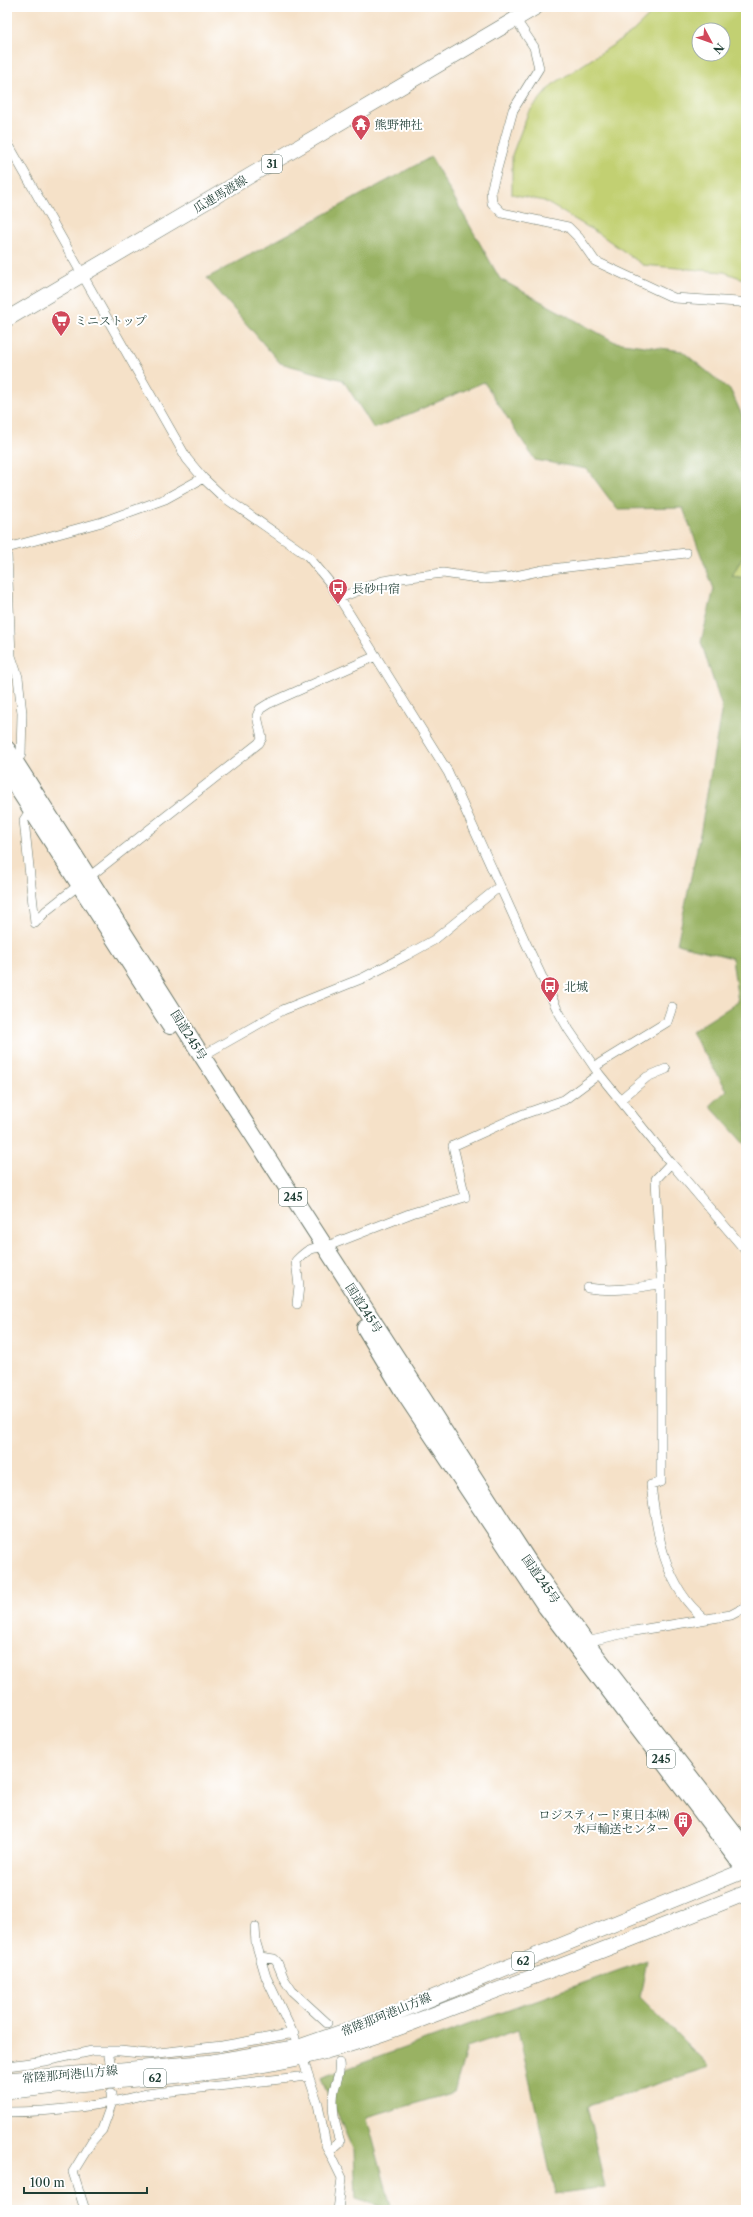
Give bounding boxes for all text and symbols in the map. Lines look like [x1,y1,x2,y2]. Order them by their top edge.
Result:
north arrow [691,22,731,62]
text: N [710,40,727,57]
temple icon: 熊野神社 [350,113,372,141]
place label: 熊野神社 [375,117,423,132]
road number: 31 [262,155,282,173]
street label: 瓜連馬渡線 [190,172,250,216]
supermarket icon: ミニストップ [50,309,72,337]
place label: ミニストップ [75,313,147,328]
bus stop icon: 長砂中宿 [327,577,349,605]
place label: 長砂中宿 [352,581,400,596]
bus stop icon: 北城 [539,975,561,1003]
place label: 北城 [564,979,588,994]
street label: 国道245号 [168,1007,210,1063]
road number: 245 [279,1188,307,1206]
street label: 国道245号 [342,1280,386,1336]
street label: 国道245号 [519,1552,563,1606]
road number: 245 [647,1750,675,1768]
place label: ロジスティード東日本㈱ 水戸輸送センター [539,1807,669,1836]
building icon: ロジスティード東日本㈱ 水戸輸送センター [672,1810,694,1838]
road number: 62 [512,1952,534,1970]
street label: 常陸那珂港山方線 [339,1989,433,2039]
street label: 常陸那珂港山方線 [22,2062,118,2086]
road number: 62 [144,2069,166,2087]
scale bar [24,2169,147,2195]
text: 100 m [30,2175,65,2190]

